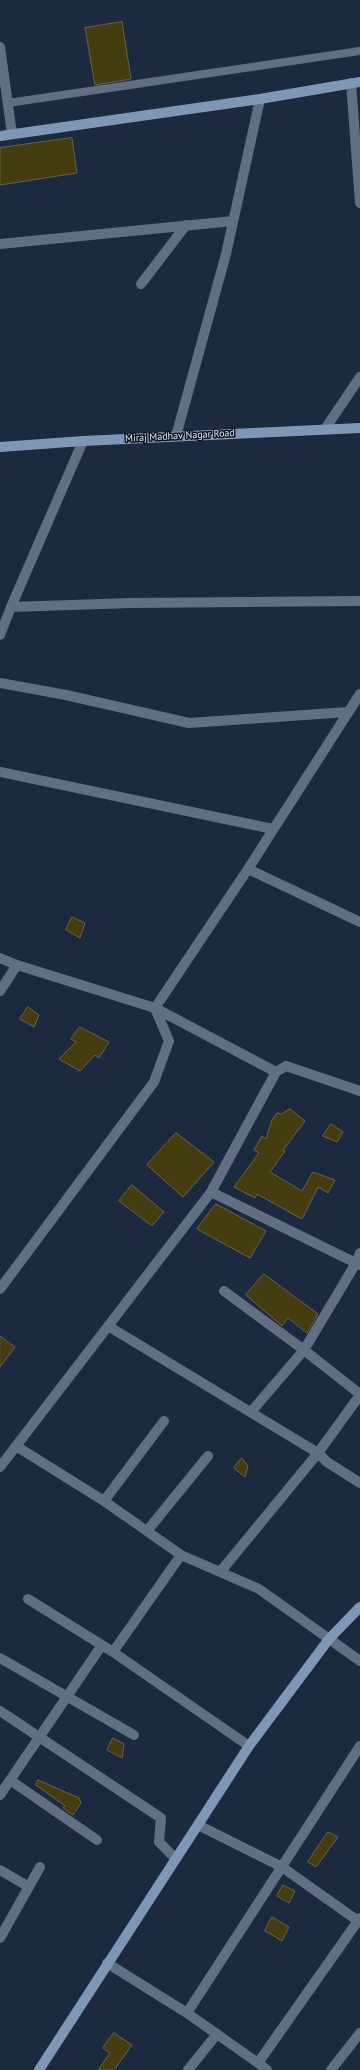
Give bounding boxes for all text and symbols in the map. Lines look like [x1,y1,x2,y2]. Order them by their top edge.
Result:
street label: Miraj Madhav Nagar Road [125,427,235,445]

